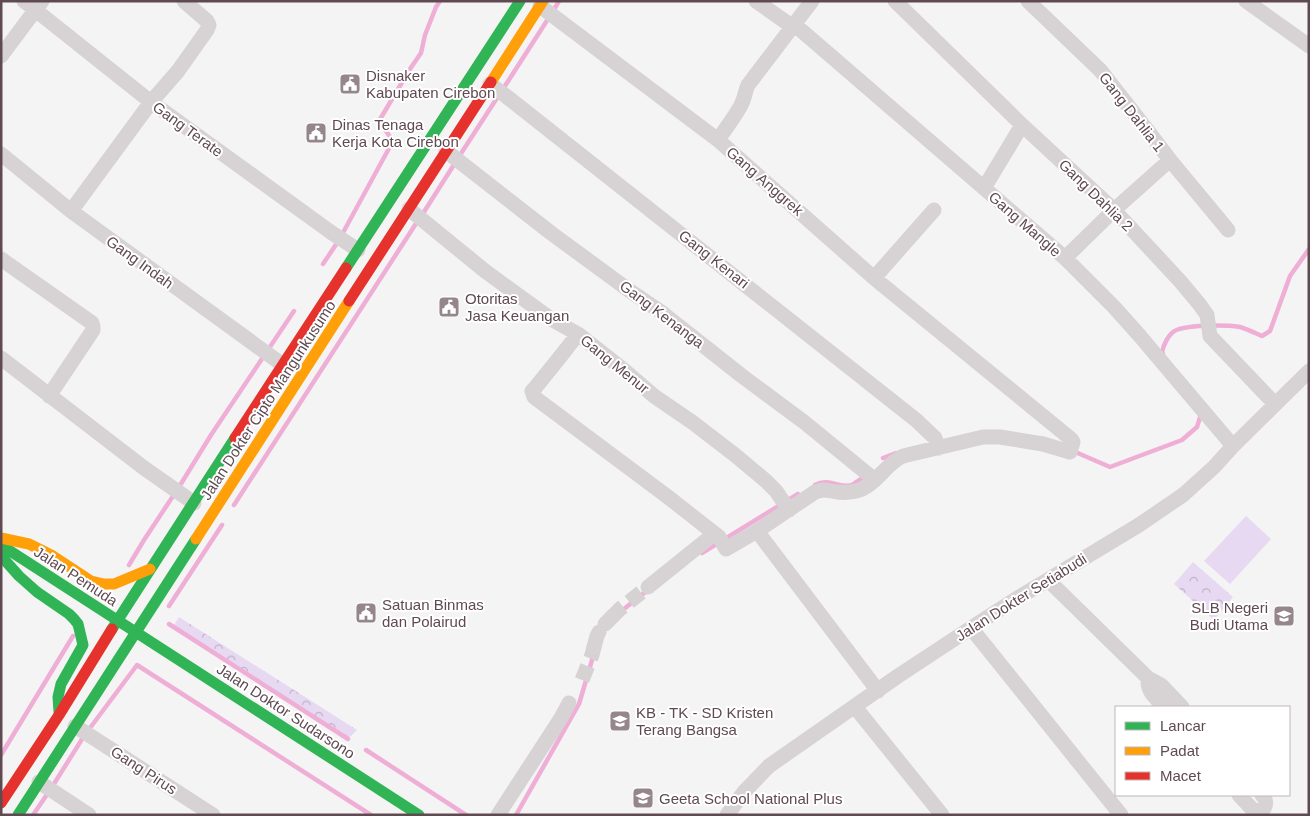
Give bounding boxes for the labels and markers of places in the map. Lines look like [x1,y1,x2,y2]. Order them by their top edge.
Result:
place label: Disnaker Kabupaten Cirebon [366,67,495,101]
public building icon: Disnaker Kabupaten Cirebon [338,72,362,96]
place label: Dinas Tenaga Kerja Kota Cirebon [332,116,459,150]
public building icon: Dinas Tenaga Kerja Kota Cirebon [304,121,328,145]
place label: Otoritas Jasa Keuangan [465,290,569,324]
public building icon: Otoritas Jasa Keuangan [437,295,461,319]
place label: Satuan Binmas dan Polairud [382,596,484,630]
place label: SLB Negeri Budi Utama [1190,599,1269,633]
public building icon: Satuan Binmas dan Polairud [354,601,378,625]
school or university icon: SLB Negeri Budi Utama [1272,604,1296,628]
place label: KB - TK - SD Kristen Terang Bangsa [636,704,773,738]
school or university icon: KB - TK - SD Kristen Terang Bangsa [608,709,632,733]
school or university icon: Geeta School National Plus [631,786,655,810]
place label: Geeta School National Plus [659,790,842,807]

